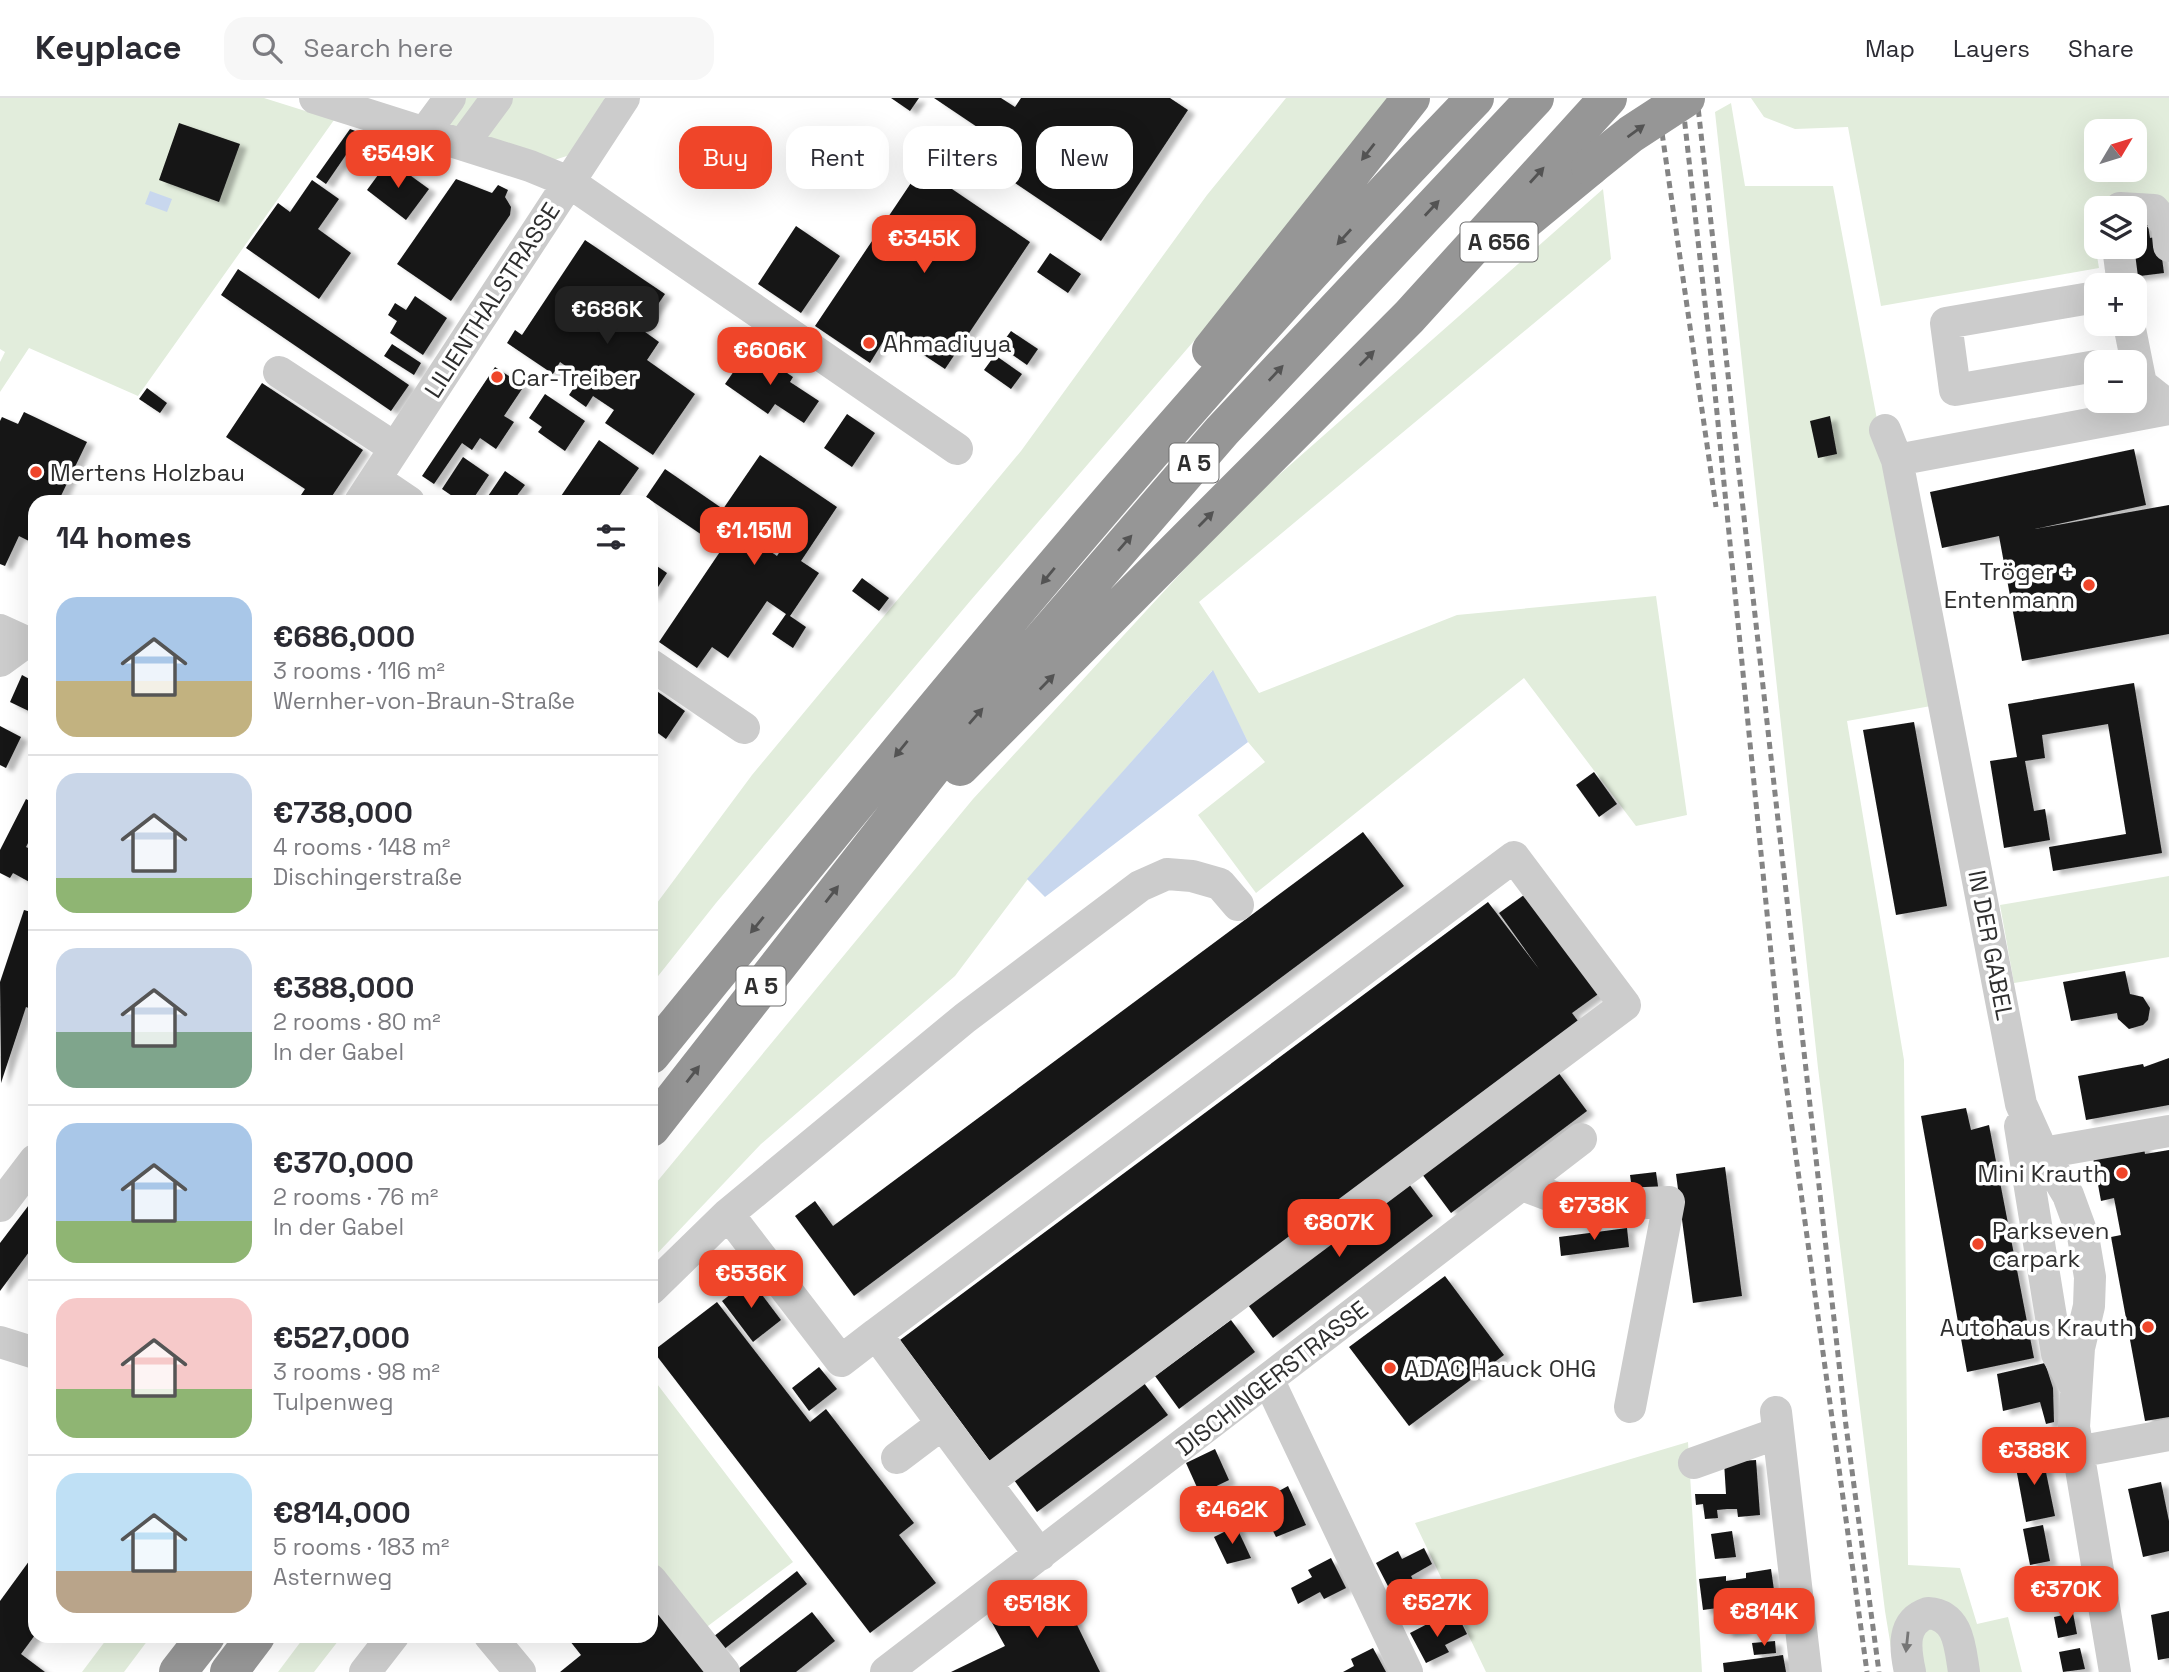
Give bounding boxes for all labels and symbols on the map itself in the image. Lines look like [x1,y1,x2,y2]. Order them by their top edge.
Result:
north arrow [2084,119,2147,182]
one-way arrow [1627,124,1645,138]
pin: €549K [349,130,447,190]
one-way arrow [1361,142,1376,160]
one-way arrow [1528,167,1544,184]
street label: LILIENTHALSTRASSE [417,196,567,404]
one-way arrow [1424,199,1440,217]
pin: €345K [875,216,973,275]
road number: A 656 [1460,223,1538,262]
one-way arrow [1337,228,1352,245]
pin: €686K [558,286,656,346]
pin: €606K [721,328,819,387]
place label: Ahmadiyya [883,328,1012,359]
marker: Ahmadiyya [861,335,877,351]
one-way arrow [1358,351,1375,367]
place label: Car-Treiber [511,362,637,393]
one-way arrow [1268,364,1284,382]
marker: Car-Treiber [489,369,505,385]
road number: A 5 [1170,444,1218,482]
place label: Mertens Holzbau [50,457,245,488]
marker: Mertens Holzbau [28,464,44,480]
pin: €1.15M [697,508,811,567]
one-way arrow [1198,511,1214,528]
one-way arrow [1117,535,1132,552]
place label: Tröger + Entenmann [1944,556,2075,615]
one-way arrow [1041,567,1056,584]
marker: Tröger + Entenmann [2081,577,2097,593]
one-way arrow [1038,674,1055,690]
one-way arrow [968,707,983,724]
one-way arrow [894,741,909,758]
street label: IN DER GABEL [1961,867,2021,1023]
one-way arrow [825,886,840,904]
one-way arrow [750,917,765,934]
road number: A 5 [736,966,786,1006]
one-way arrow [685,1066,700,1084]
place label: Mini Krauth [1977,1158,2108,1189]
marker: Mini Krauth [2114,1165,2130,1181]
pin: €738K [1545,1182,1643,1242]
pin: €807K [1290,1200,1388,1259]
place label: Parkseven carpark [1992,1215,2109,1274]
marker: Parkseven carpark [1970,1236,1986,1252]
pin: €536K [702,1250,800,1310]
street label: DISCHINGERSTRASSE [1170,1293,1374,1463]
place label: Autohaus Krauth [1940,1312,2134,1343]
marker: Autohaus Krauth [2140,1319,2156,1335]
place label: ADAC Hauck OHG [1404,1353,1596,1384]
marker: ADAC Hauck OHG [1382,1360,1398,1376]
pin: €388K [1985,1428,2083,1487]
pin: €462K [1183,1486,1281,1546]
pin: €370K [2017,1566,2115,1626]
pin: €518K [988,1580,1086,1640]
pin: €527K [1388,1580,1486,1639]
pin: €814K [1715,1588,1813,1648]
one-way arrow [1902,1631,1913,1653]

